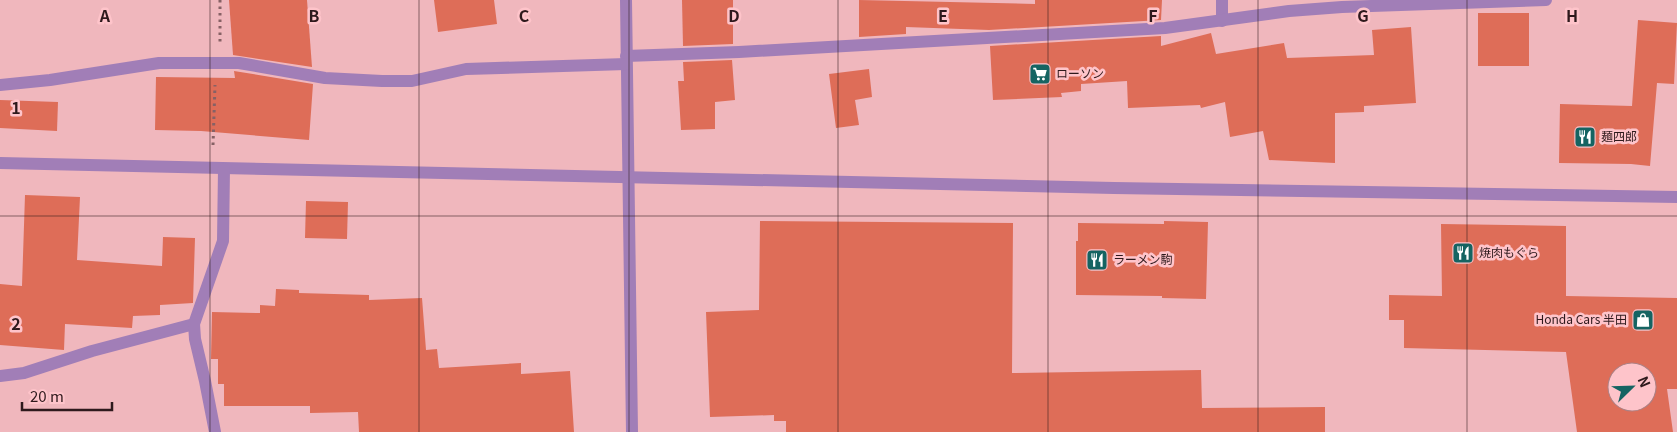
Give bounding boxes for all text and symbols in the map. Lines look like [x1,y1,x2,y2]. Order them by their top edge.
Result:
text: A [99,3,111,27]
text: B [309,3,320,27]
text: C [519,3,530,27]
text: D [728,3,740,27]
text: E [938,3,948,27]
text: F [1148,3,1158,27]
text: G [1357,3,1369,27]
text: H [1566,3,1578,27]
supermarket icon: ローソン [1028,62,1052,86]
place label: ローソン [1056,64,1104,81]
text: 1 [11,95,21,119]
restaurant icon: 麺四郎 [1573,125,1597,149]
place label: 麺四郎 [1601,127,1637,144]
restaurant icon: 焼肉もぐら [1451,241,1475,265]
place label: 焼肉もぐら [1479,243,1539,260]
restaurant icon: ラーメン駒 [1085,248,1109,272]
place label: ラーメン駒 [1113,250,1173,267]
shop icon: Honda Cars 半田 [1631,308,1655,332]
place label: Honda Cars 半田 [1535,310,1627,327]
text: 2 [11,311,21,335]
north arrow [1607,362,1657,412]
text: N [1634,373,1656,390]
scale bar [22,380,112,412]
text: 20 m [30,385,64,406]

